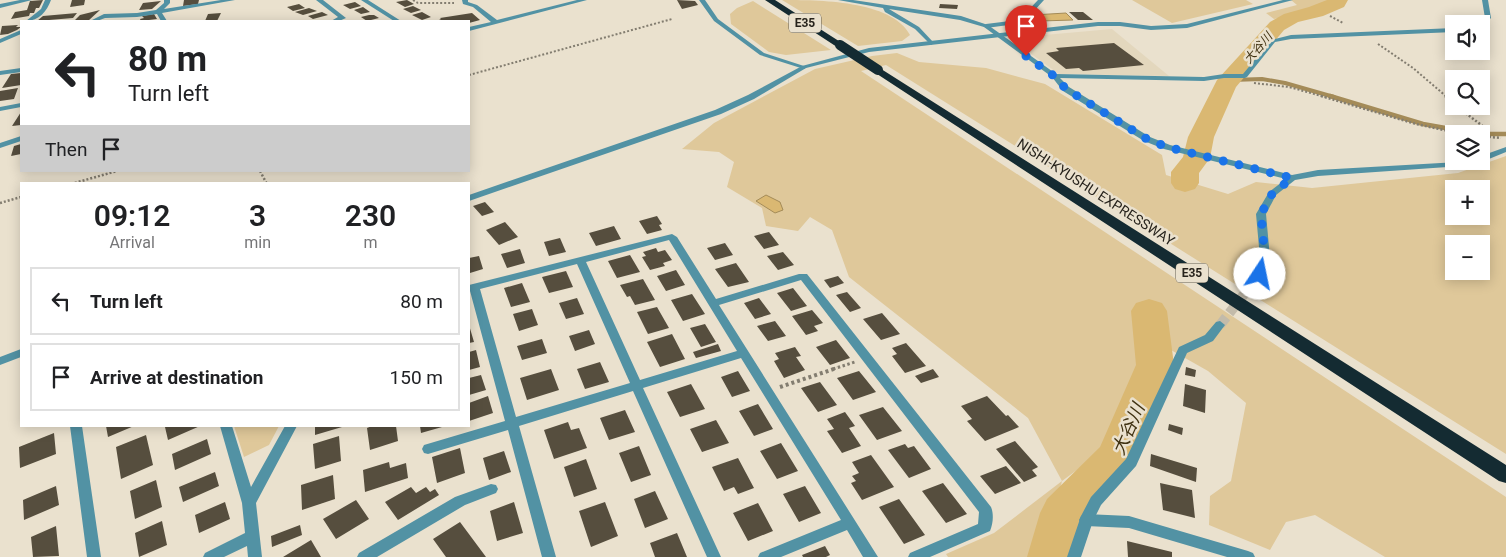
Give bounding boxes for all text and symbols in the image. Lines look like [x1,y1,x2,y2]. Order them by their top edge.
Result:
pin [1005,5,1047,56]
icon: arrive [1012,12,1040,40]
road number: E35 [789,13,821,32]
map controls [1445,15,1490,280]
button: sound [1445,15,1490,60]
water label: 大谷川 [1241,28,1276,66]
text: 80 m [128,39,207,80]
icon: left [45,40,110,105]
button: search [1445,70,1490,115]
text: Turn left [128,81,209,106]
button: layers [1445,125,1490,170]
icon: arrive [97,135,125,163]
street label: NISHI-KYUSHU EXPRESSWAY [1014,135,1178,249]
text: Then [45,138,87,161]
button: + [1445,180,1490,225]
text: 09:12 [94,198,171,233]
text: 3 [249,198,266,233]
text: 230 [345,198,396,233]
text: Arrival [109,233,155,252]
text: min [244,233,271,252]
text: m [363,233,378,252]
button: − [1445,235,1490,280]
position arrow [1233,247,1285,299]
road number: E35 [1176,264,1208,282]
icon: left [47,287,75,315]
text: Turn left [90,290,163,313]
text: 80 m [400,290,443,313]
icon: arrive [47,363,75,391]
text: Arrive at destination [90,366,263,389]
text: 150 m [390,366,443,389]
water label: 大谷川 [1107,398,1149,458]

